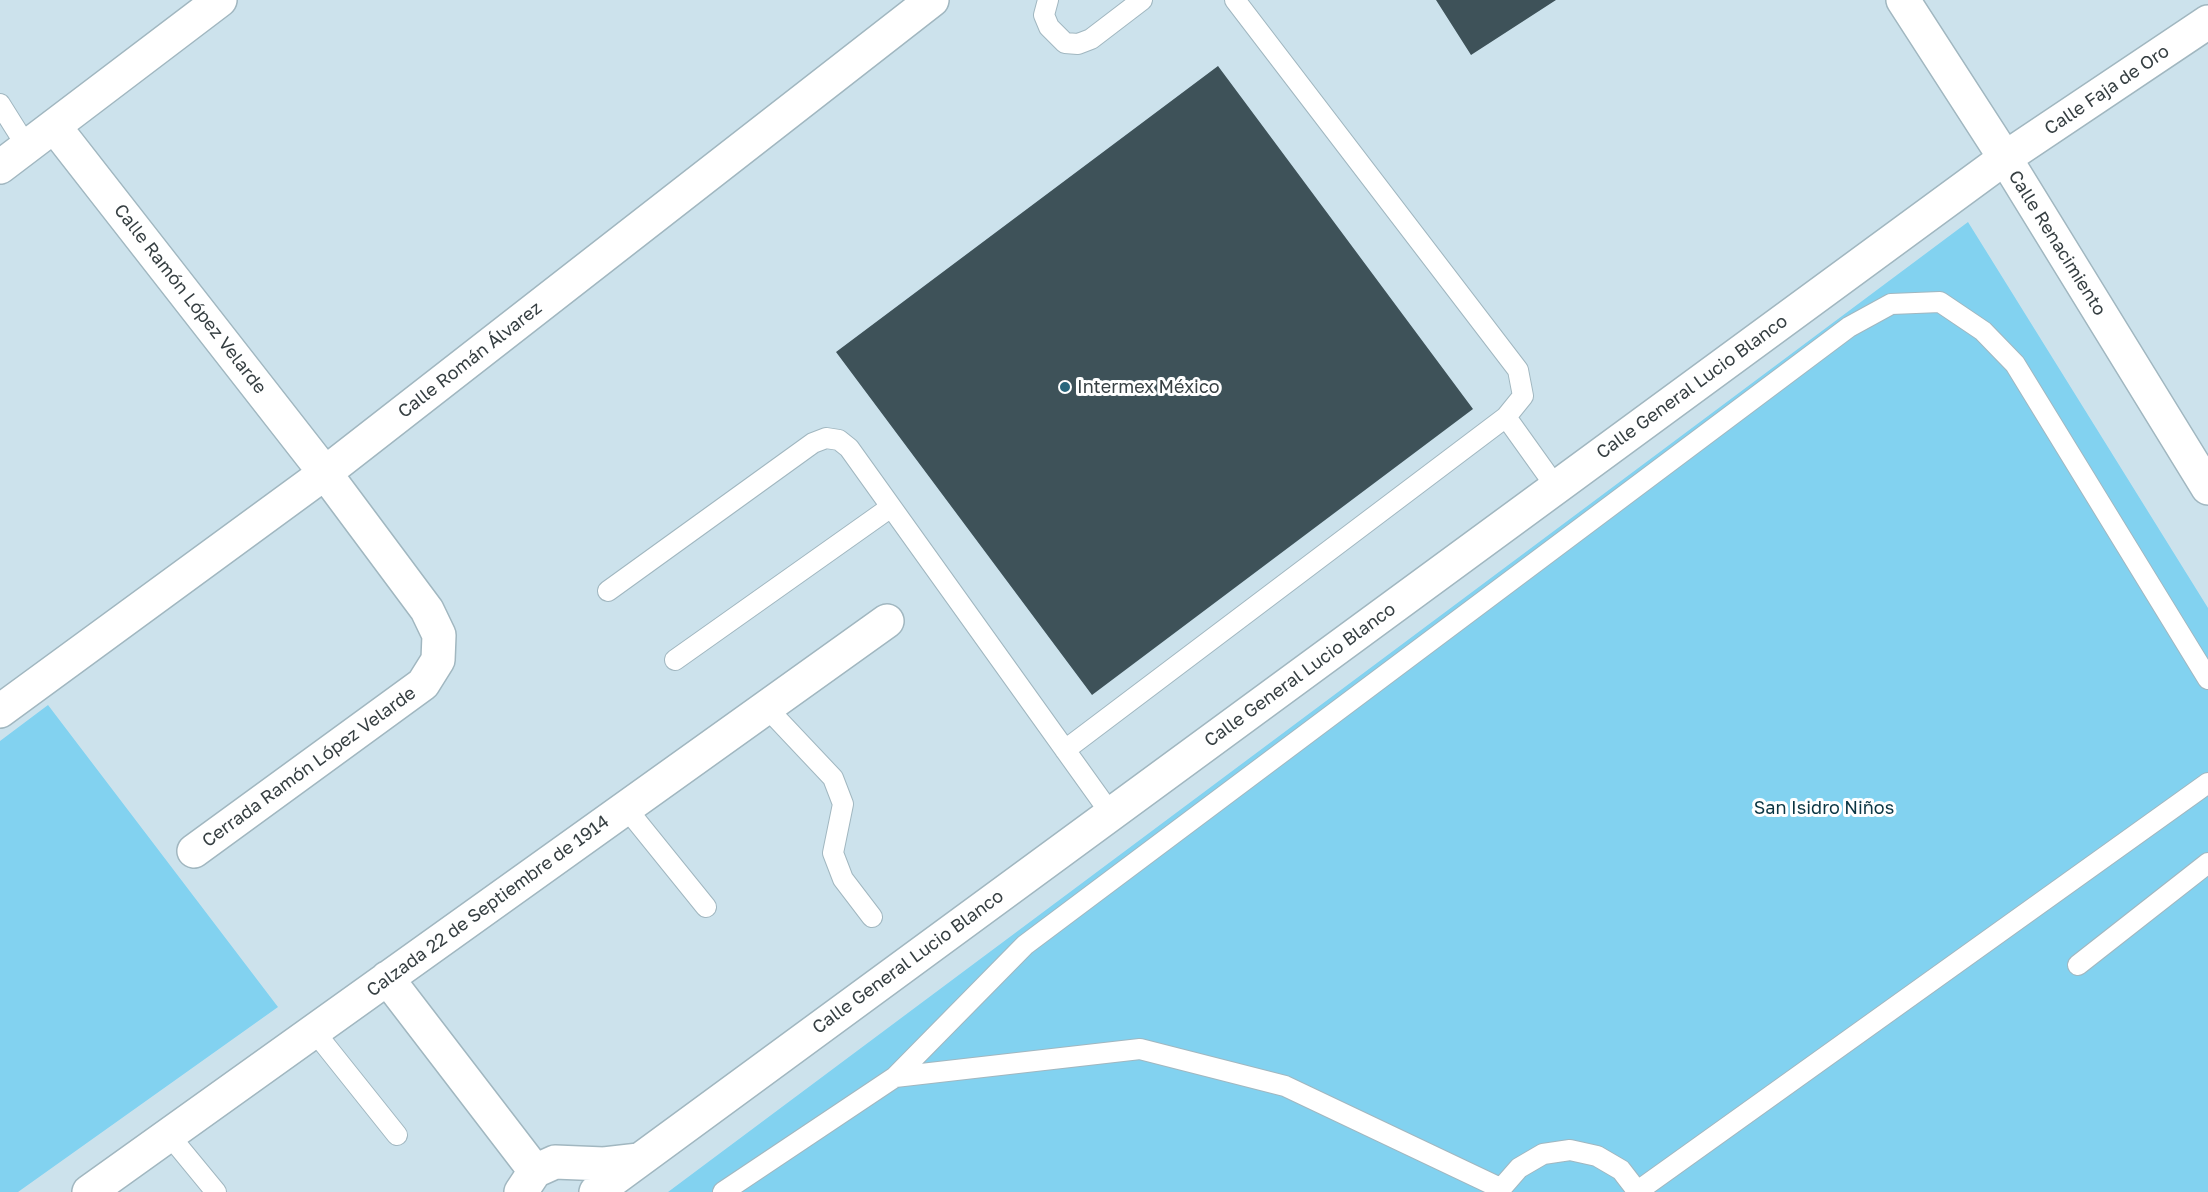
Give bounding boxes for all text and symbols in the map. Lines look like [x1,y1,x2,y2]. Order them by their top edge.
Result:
street label: Calle Faja de Oro [2041,40,2173,140]
street label: Calle Renacimiento [2004,166,2110,320]
street label: Calle Ramón López Velarde [109,200,271,398]
street label: Calle Román Álvarez [394,297,546,423]
street label: Calle General Lucio Blanco [1592,310,1792,464]
place label: Intermex México [1077,376,1220,398]
marker: Intermex México [1058,380,1072,394]
street label: Calle General Lucio Blanco [1200,598,1400,752]
street label: Cerrada Ramón López Velarde [198,682,420,852]
park label: San Isidro Niños [1754,797,1894,819]
street label: Calzada 22 de Septiembre de 1914 [363,811,613,1001]
street label: Calle General Lucio Blanco [808,885,1008,1039]

